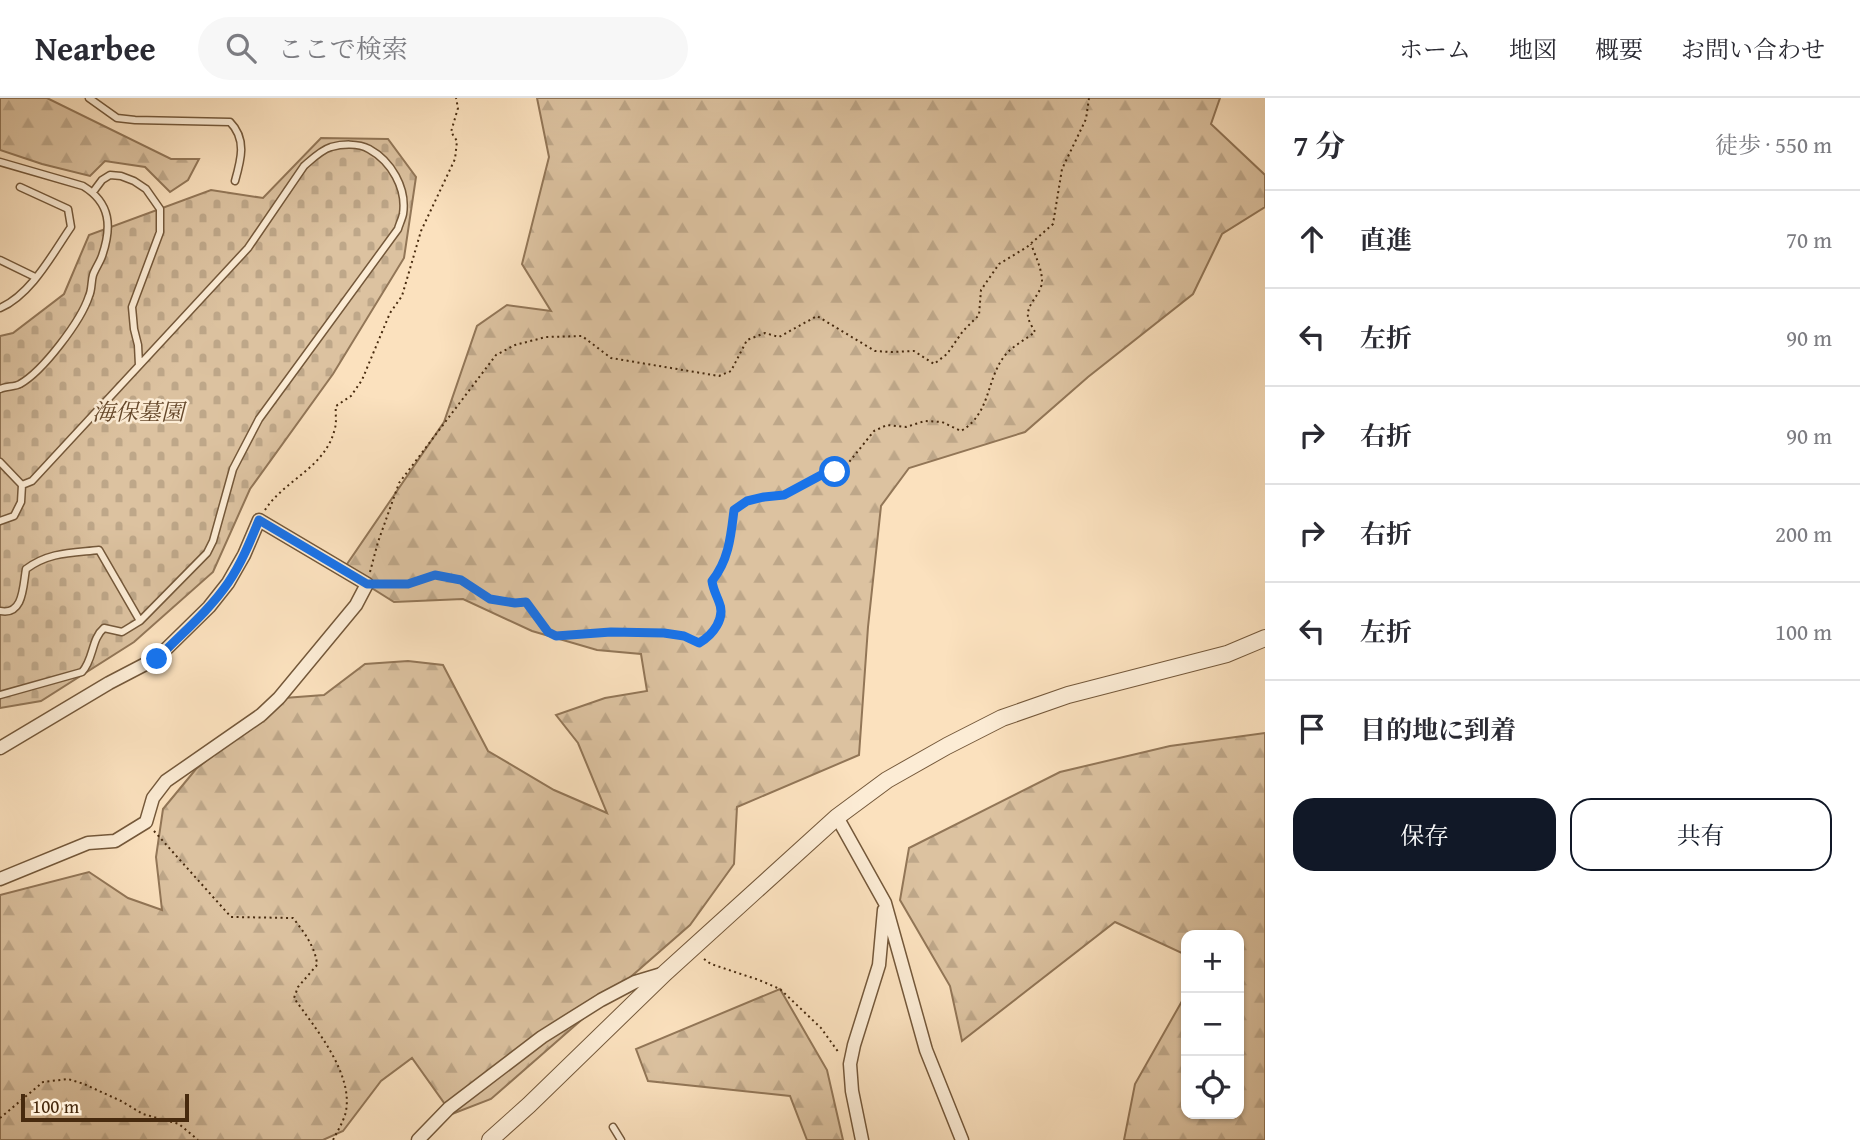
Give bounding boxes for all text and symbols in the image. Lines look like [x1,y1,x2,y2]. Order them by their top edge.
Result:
search box [198,17,688,80]
text: Nearbee [35,24,156,72]
icon: search [222,29,260,67]
text: ここで検索 [278,29,408,68]
text: ホーム [1399,32,1471,67]
text: 地図 [1509,32,1557,67]
text: 概要 [1595,32,1643,67]
text: お問い合わせ [1681,32,1825,67]
text: 7 分 [1293,123,1345,167]
text: 徒歩 · 550 m [1715,128,1832,161]
icon: ahead [1293,220,1331,258]
text: 直進 [1360,220,1412,259]
text: 70 m [1786,223,1832,256]
icon: left [1293,318,1331,356]
text: 左折 [1360,318,1412,357]
text: 90 m [1786,321,1832,354]
park label: 海保墓園 [92,395,188,428]
icon: right [1293,416,1331,454]
text: 右折 [1360,416,1412,455]
text: 90 m [1786,419,1832,452]
route start [819,456,850,487]
icon: right [1293,514,1331,552]
text: 右折 [1360,514,1412,553]
text: 200 m [1775,517,1832,550]
icon: left [1293,612,1331,650]
text: 左折 [1360,612,1412,651]
text: 100 m [1775,615,1832,648]
route end [141,643,172,674]
icon: arrive [1293,710,1331,748]
text: 目的地に到着 [1360,710,1516,749]
button: 保存 [1293,798,1556,871]
button: 共有 [1570,798,1832,871]
map controls [1181,930,1244,1119]
button: + [1181,930,1244,993]
button: − [1181,993,1244,1056]
button: locate [1181,1056,1244,1119]
scale bar [21,1091,189,1123]
text: 100 m [32,1092,79,1120]

